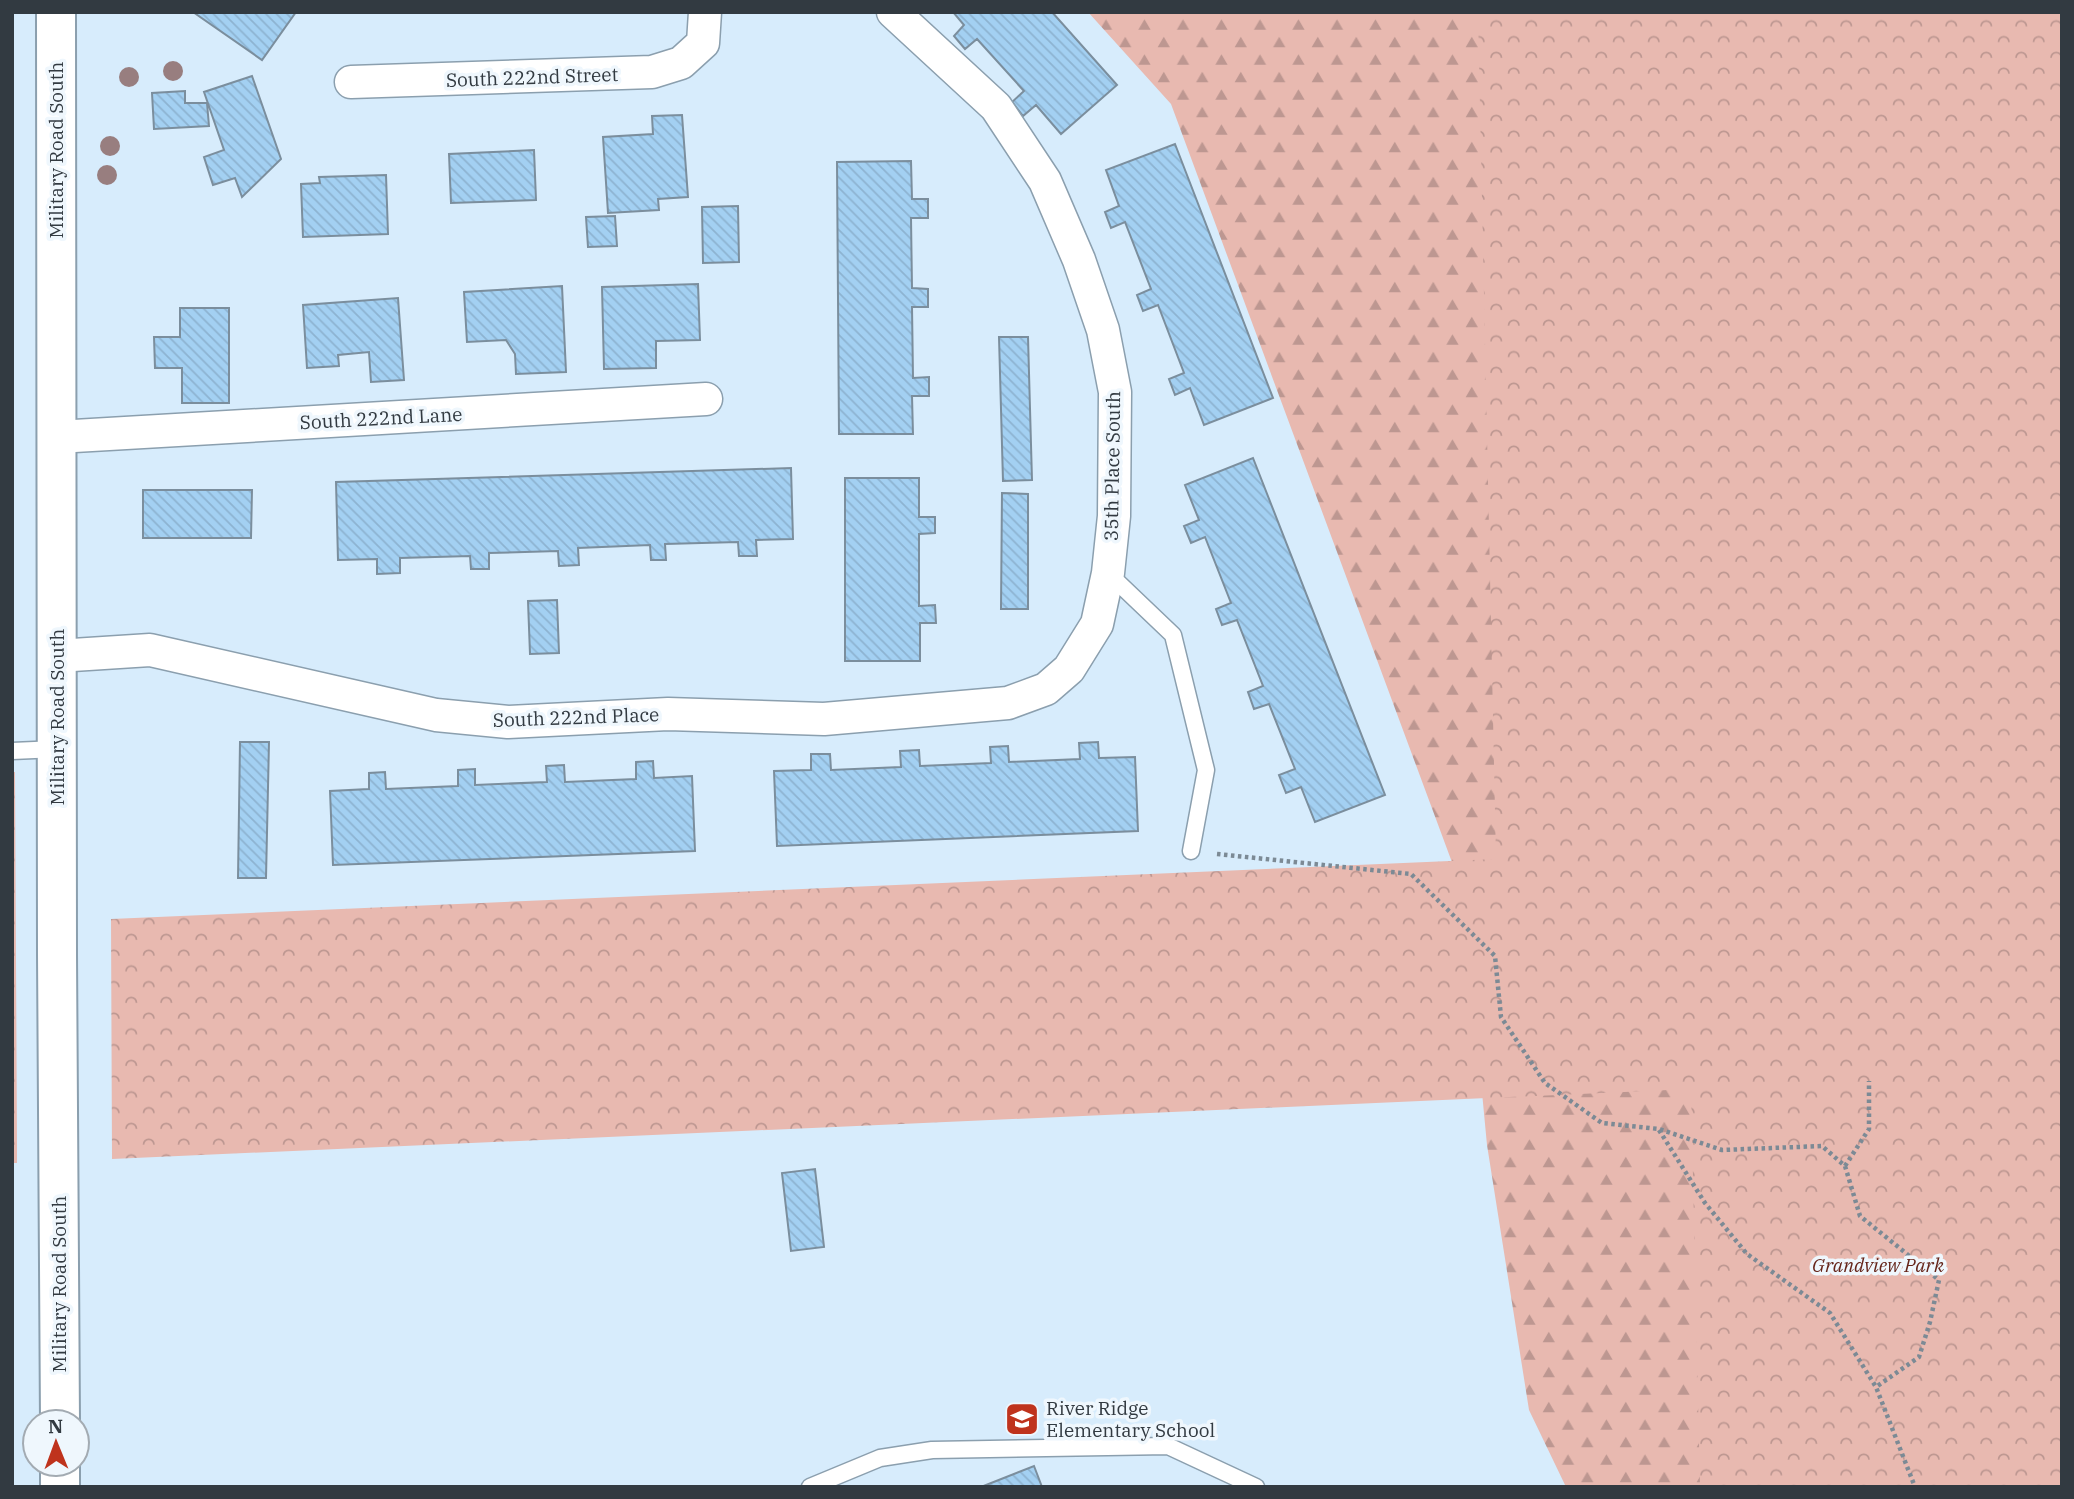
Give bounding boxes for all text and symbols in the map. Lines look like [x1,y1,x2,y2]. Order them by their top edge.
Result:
street label: Military Road South [44,61,68,238]
street label: South 222nd Street [445,62,619,92]
street label: 35th Place South [1099,391,1125,541]
street label: South 222nd Lane [299,402,463,434]
street label: Military Road South [45,628,69,805]
street label: South 222nd Place [492,702,660,732]
street label: Military Road South [47,1195,71,1372]
park label: Grandview Park [1812,1253,1945,1277]
place label: River Ridge Elementary School [1046,1396,1216,1442]
school or university icon: River Ridge Elementary School [1003,1400,1041,1438]
north arrow [21,1408,91,1478]
text: N [48,1414,63,1438]

